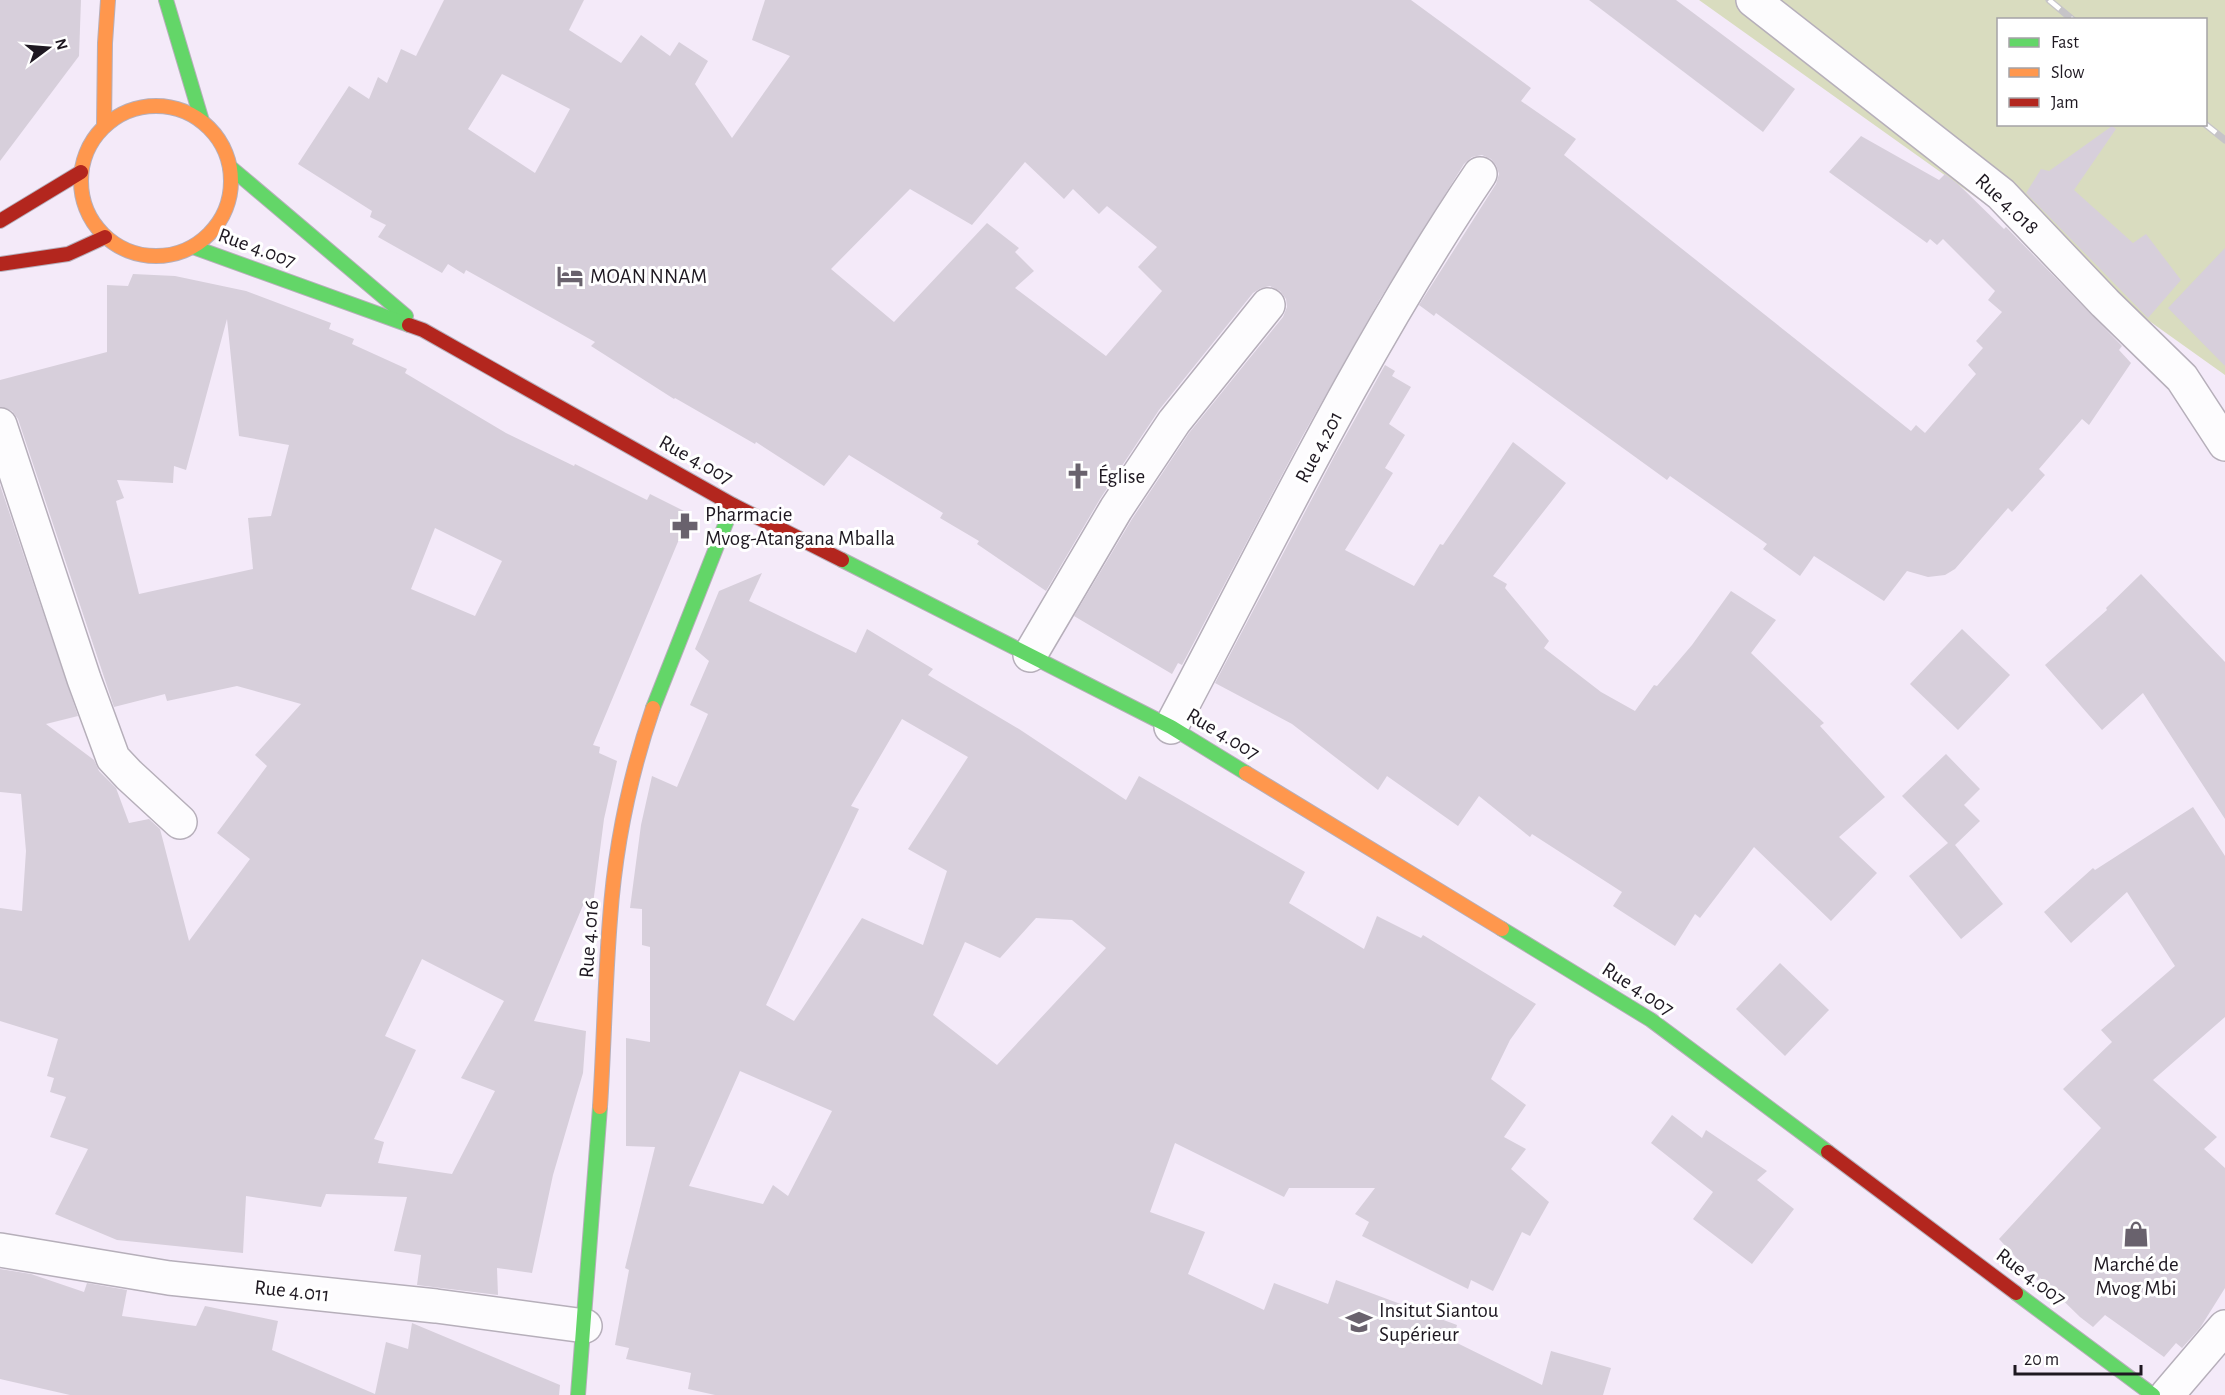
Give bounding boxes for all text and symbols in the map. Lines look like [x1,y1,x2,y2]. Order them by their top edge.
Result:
north arrow [18,18,78,78]
legend [1997,18,2207,126]
text: Fast [2051,34,2079,52]
text: N [52,37,71,52]
text: Slow [2051,64,2084,82]
text: Jam [2051,94,2079,112]
street label: Rue 4.018 [1971,170,2043,238]
street label: Rue 4.007 [215,224,299,272]
hotel icon: MOAN NNAM [555,261,585,291]
place label: MOAN NNAM [590,266,707,287]
street label: Rue 4.201 [1291,408,1347,486]
street label: Rue 4.007 [656,431,737,489]
church icon: Église [1063,461,1093,491]
place label: Église [1098,464,1145,487]
place label: Pharmacie Mvog-Atangana Mballa [705,504,895,549]
pharmacy icon: Pharmacie Mvog-Atangana Mballa [670,511,700,541]
street label: Rue 4.007 [1183,704,1263,764]
street label: Rue 4.016 [576,899,602,979]
street label: Rue 4.007 [1598,958,1678,1020]
shop icon: Marché de Mvog Mbi [2121,1219,2151,1249]
street label: Rue 4.007 [1992,1244,2070,1310]
place label: Marché de Mvog Mbi [2093,1254,2179,1299]
street label: Rue 4.011 [253,1277,331,1305]
place label: Insitut Siantou Supérieur [1379,1300,1499,1345]
school or university icon: Insitut Siantou Supérieur [1344,1307,1374,1337]
scale bar [2015,1338,2141,1376]
text: 20 m [2024,1351,2059,1369]

